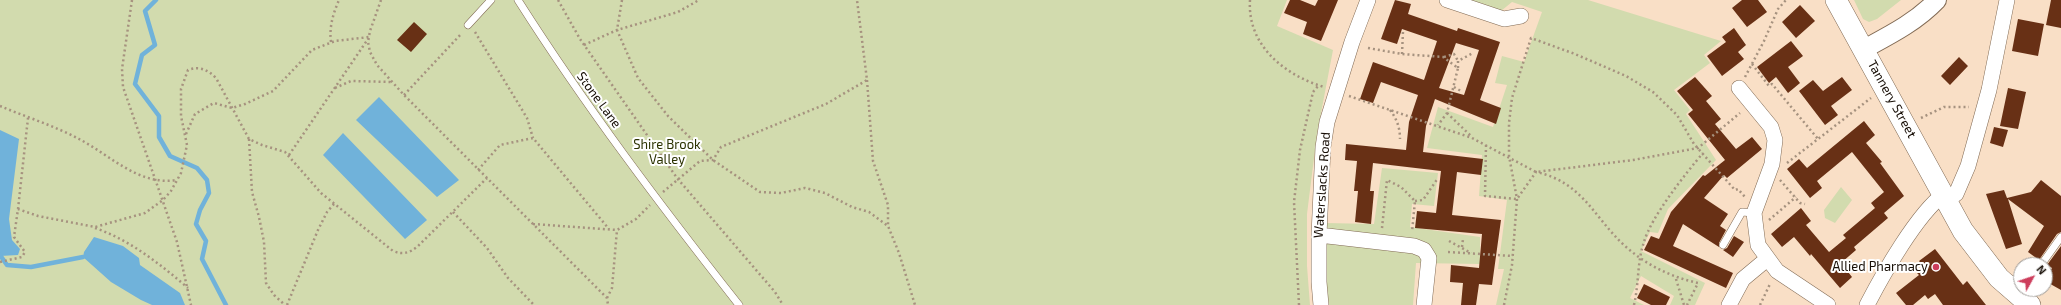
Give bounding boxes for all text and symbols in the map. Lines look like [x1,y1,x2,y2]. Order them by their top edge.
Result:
street label: Tannery Street [1864,57,1920,141]
street label: Stone Lane [573,69,625,131]
street label: Waterslacks Road [1311,131,1333,239]
park label: Shire Brook Valley [633,137,701,168]
north arrow [2013,257,2053,297]
place label: Allied Pharmacy [1832,259,1928,275]
marker: Allied Pharmacy [1931,262,1941,272]
text: N [2034,262,2049,277]

